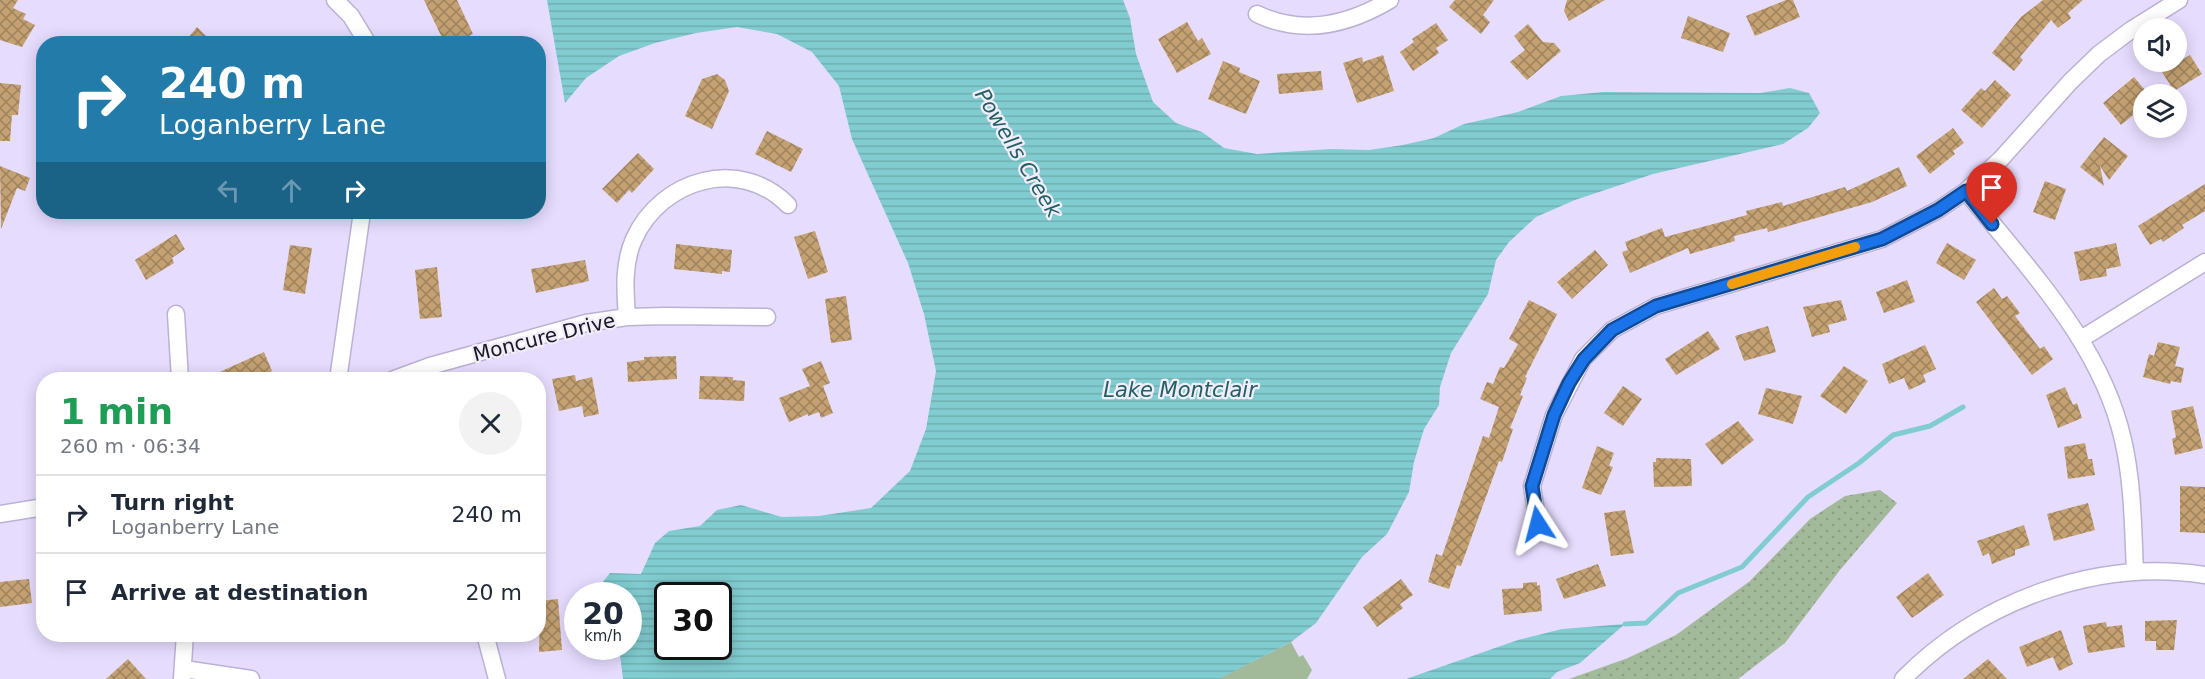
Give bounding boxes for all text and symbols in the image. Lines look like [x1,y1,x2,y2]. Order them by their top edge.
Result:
map controls [2133,18,2187,138]
button: sound [2133,18,2187,72]
text: 240 m [159,59,305,108]
icon: right [60,60,138,138]
water label: Powells Creek [970,84,1066,223]
button: layers [2133,84,2187,138]
text: Loganberry Lane [159,109,386,140]
pin [1966,162,2017,224]
icon: arrive [1975,171,2008,204]
icon: left [212,174,245,207]
icon: ahead [275,174,308,207]
icon: right [338,174,371,207]
street label: Moncure Drive [470,308,618,366]
water label: Lake Montclair [1103,378,1258,402]
text: 1 min [60,391,173,432]
button: close [459,392,522,455]
text: 260 m · 06:34 [60,434,201,458]
text: Turn right [111,490,234,515]
position arrow [1506,492,1570,556]
icon: right [60,498,93,531]
text: 240 m [452,502,522,527]
text: Loganberry Lane [111,515,279,539]
icon: arrive [60,576,93,609]
text: Arrive at destination [111,580,368,605]
text: 20 m [466,580,522,605]
speed limit sign: 30 [654,582,732,660]
text: 20 [582,596,624,631]
text: km/h [584,627,622,645]

